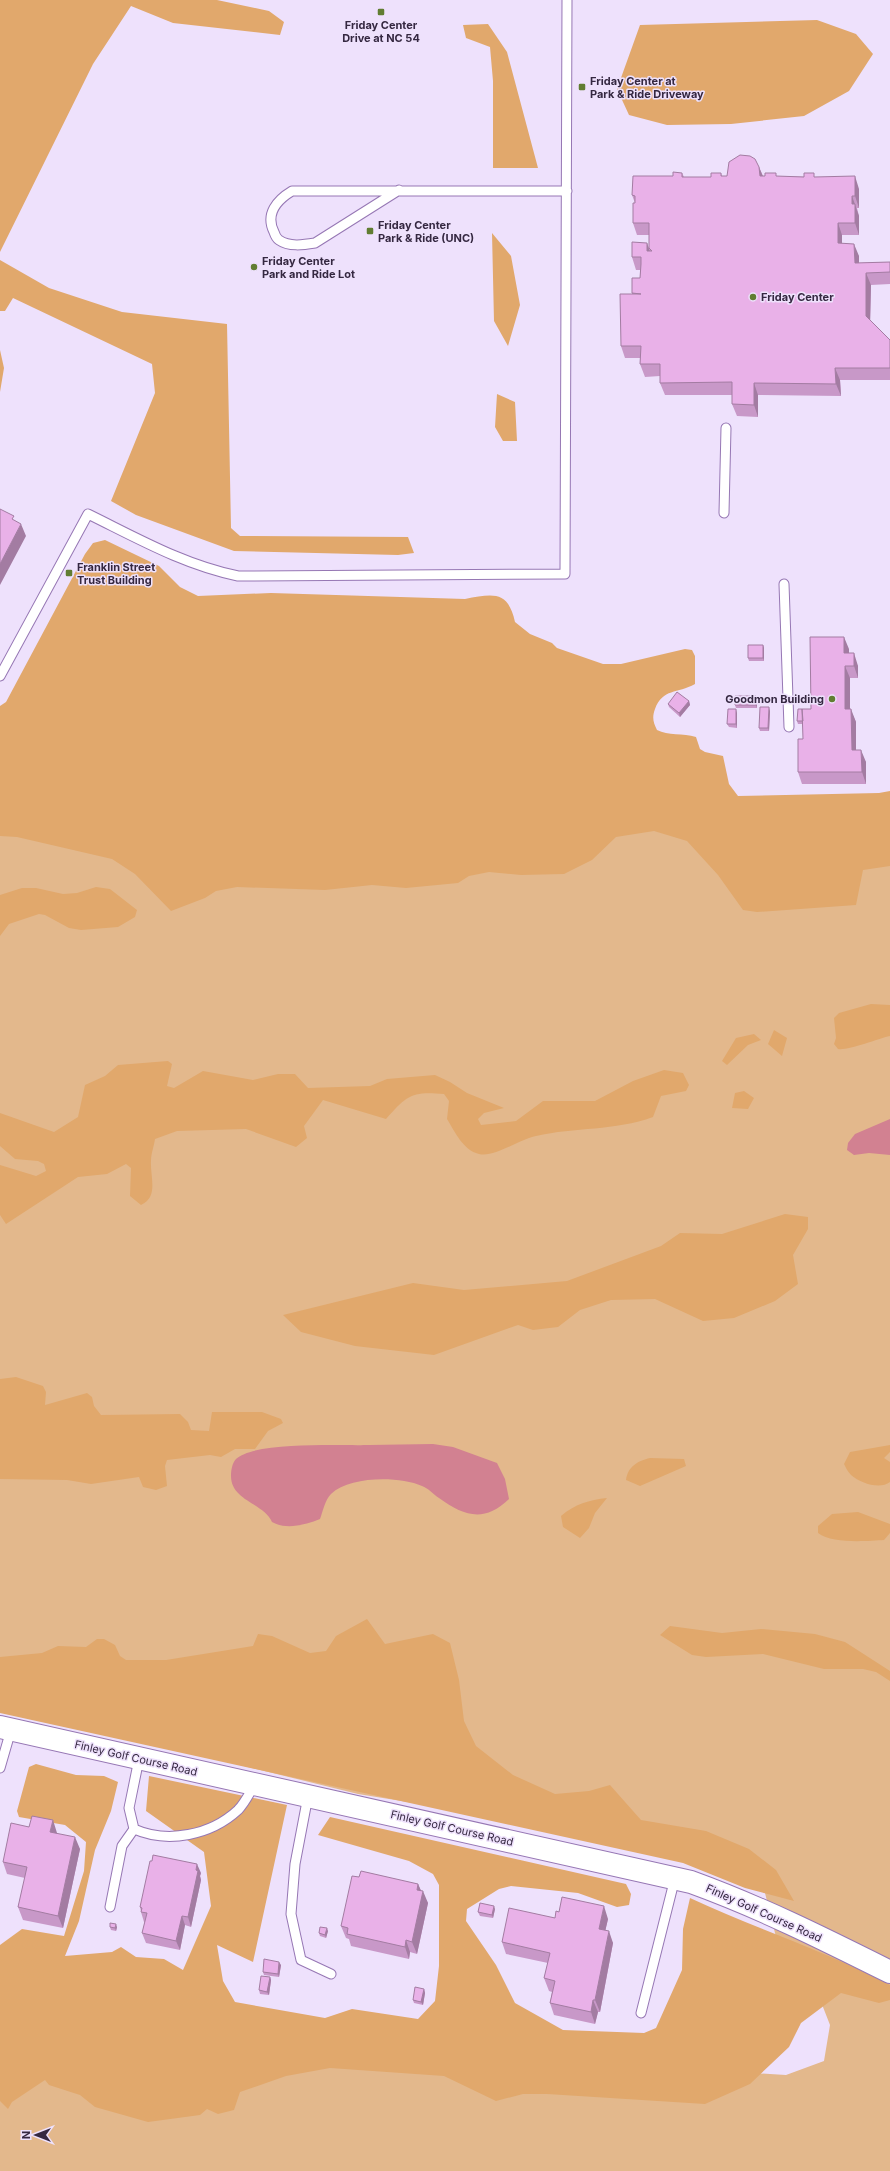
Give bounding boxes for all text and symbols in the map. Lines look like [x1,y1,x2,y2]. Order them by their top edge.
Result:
marker: Friday Center Drive at NC 54 [376,7,386,17]
place label: Friday Center Drive at NC 54 [342,18,420,45]
place label: Friday Center at Park & Ride Driveway [590,74,704,101]
marker: Friday Center at Park & Ride Driveway [577,82,587,92]
place label: Friday Center Park & Ride (UNC) [378,218,474,245]
marker: Friday Center Park & Ride (UNC) [365,226,375,236]
place label: Friday Center Park and Ride Lot [262,254,355,281]
marker: Friday Center Park and Ride Lot [249,262,259,272]
place label: Friday Center [761,290,834,304]
marker: Friday Center [748,292,758,302]
place label: Franklin Street Trust Building [77,560,155,587]
marker: Franklin Street Trust Building [64,568,74,578]
place label: Goodmon Building [725,692,824,706]
marker: Goodmon Building [827,694,837,704]
street label: Finley Golf Course Road [73,1737,199,1779]
street label: Finley Golf Course Road [389,1807,515,1849]
street label: Finley Golf Course Road [704,1881,824,1945]
north arrow [16,2115,56,2155]
text: N [19,2131,33,2139]

